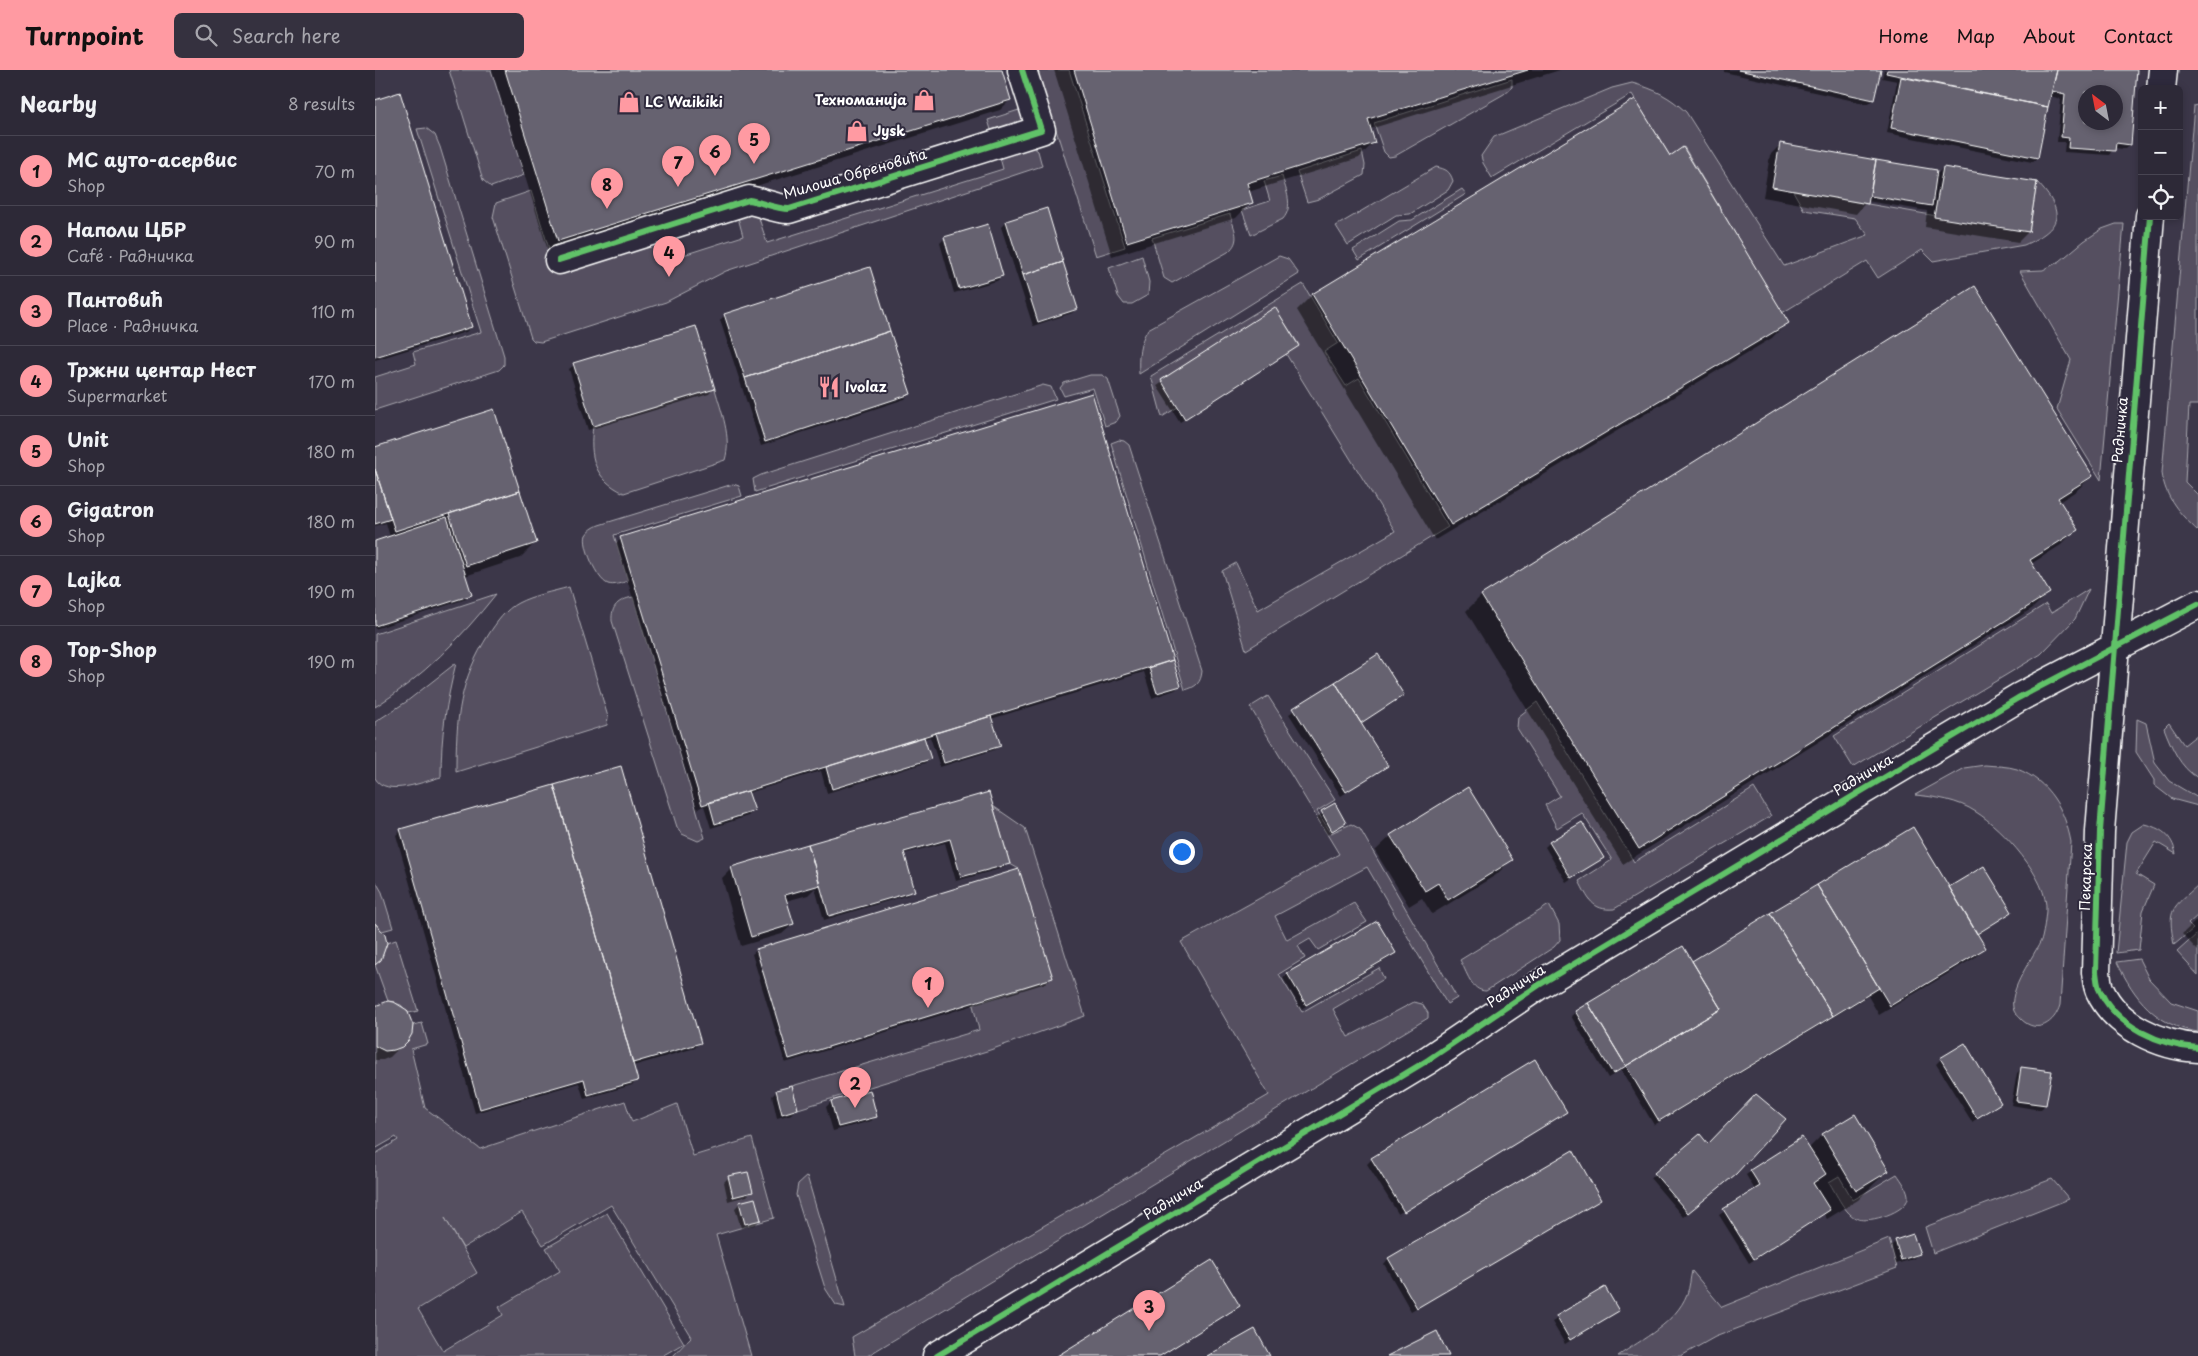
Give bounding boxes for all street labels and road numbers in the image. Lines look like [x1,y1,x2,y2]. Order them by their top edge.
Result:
street label: Милоша Обреновића [781,143,929,204]
street label: Радничка [2106,396,2133,464]
street label: Радничка [1829,748,1897,801]
street label: Пекарска [2074,843,2097,911]
street label: Радничка [1482,959,1549,1012]
street label: Радничка [1139,1172,1207,1225]

